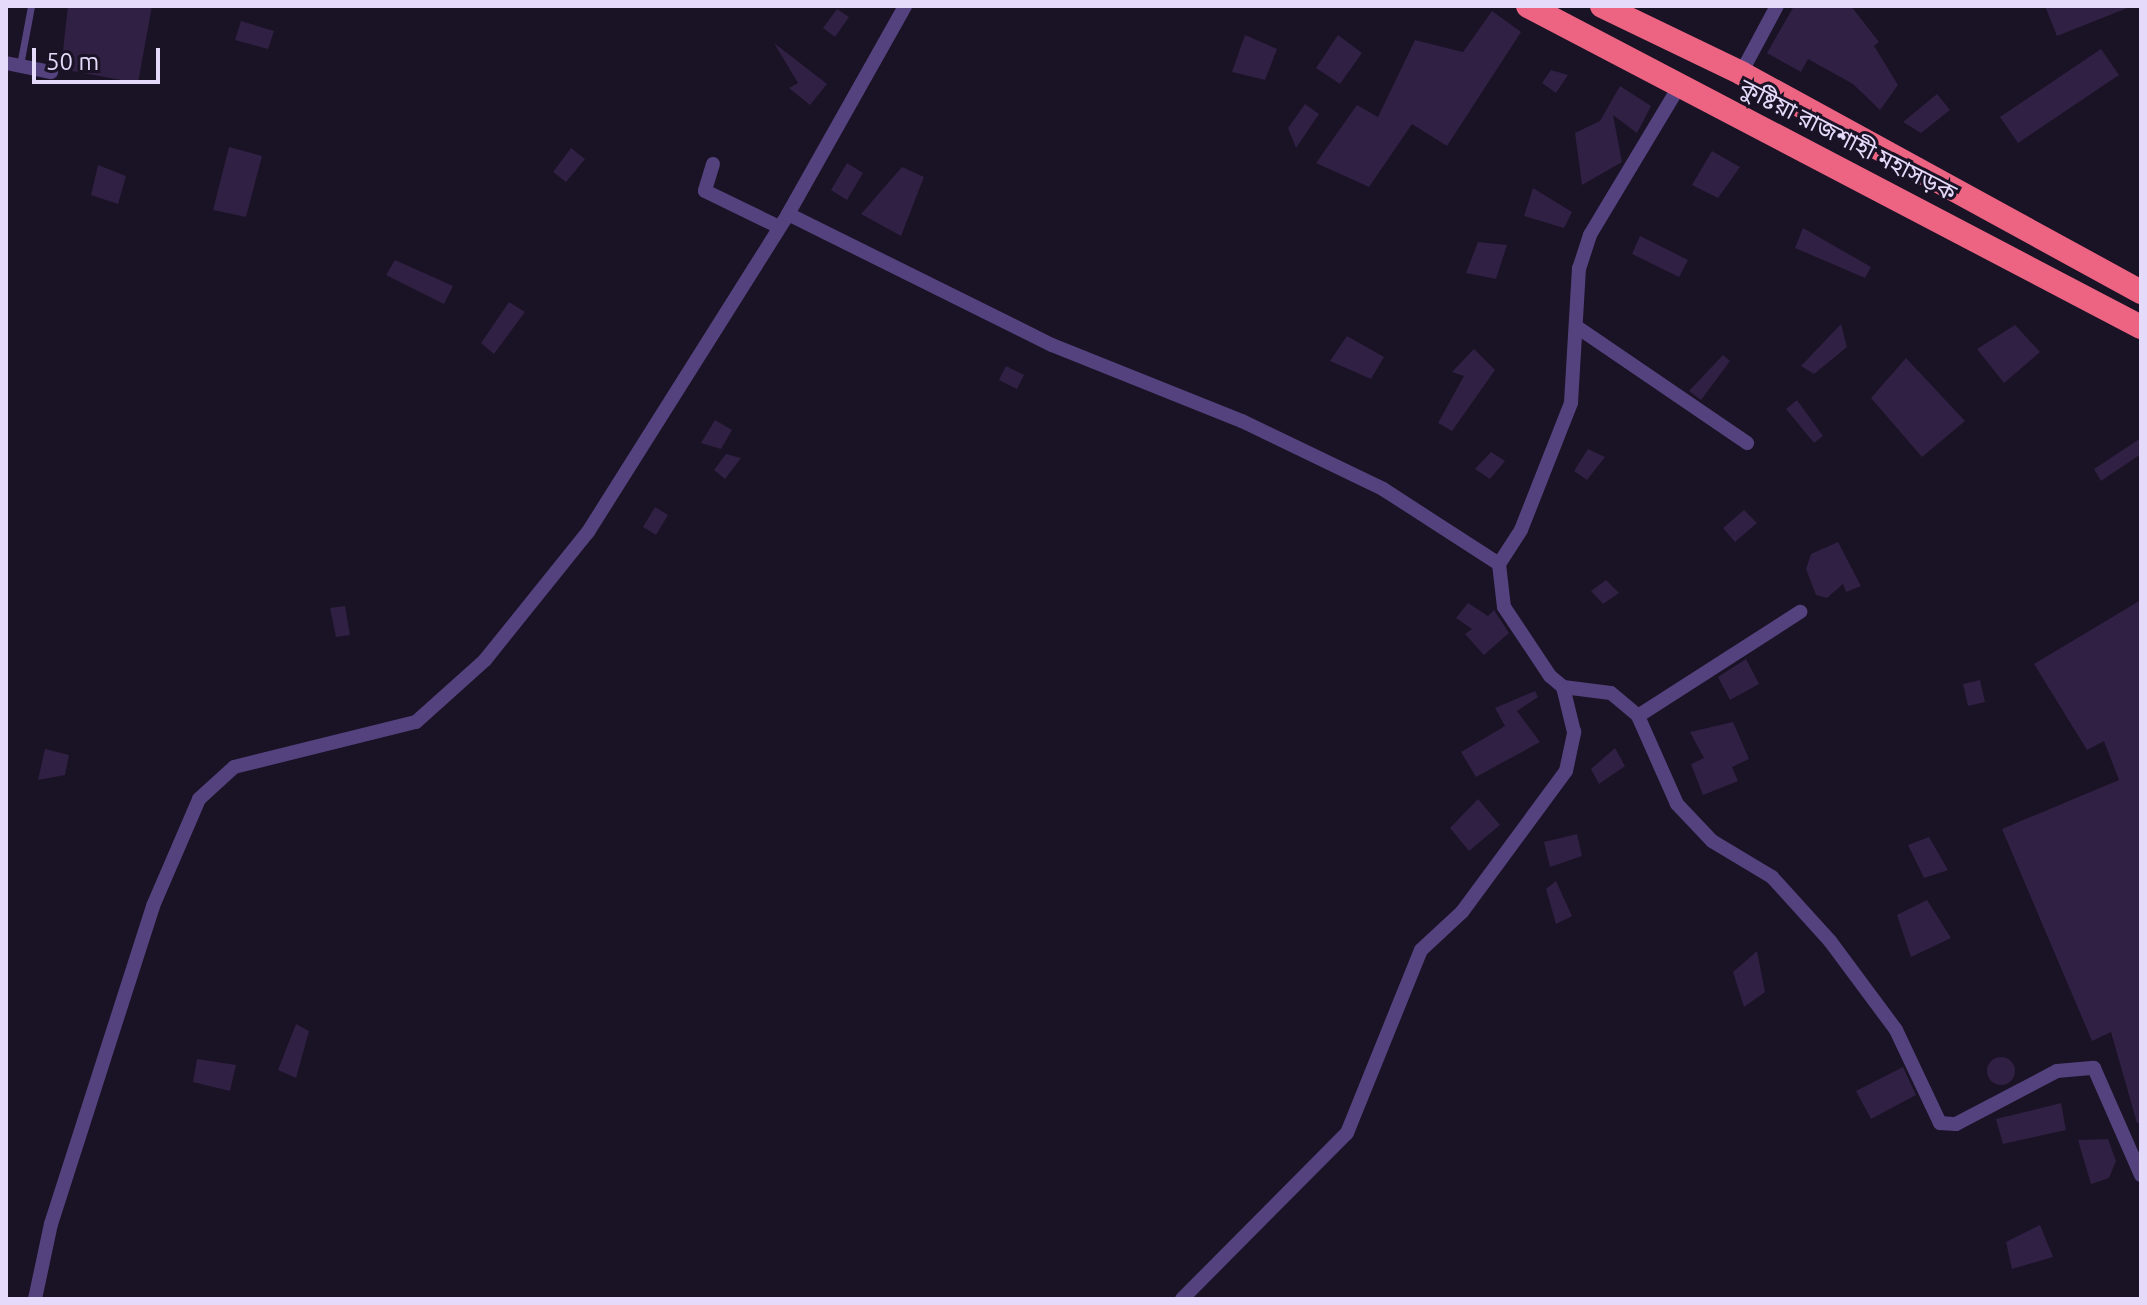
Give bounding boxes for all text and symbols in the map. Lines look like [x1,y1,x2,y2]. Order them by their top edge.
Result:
scale bar [36,32,164,82]
text: 50 m [46,48,99,75]
street label: কুষ্টিয়া রাজশাহী মহাসড়ক [1735,73,1961,207]

